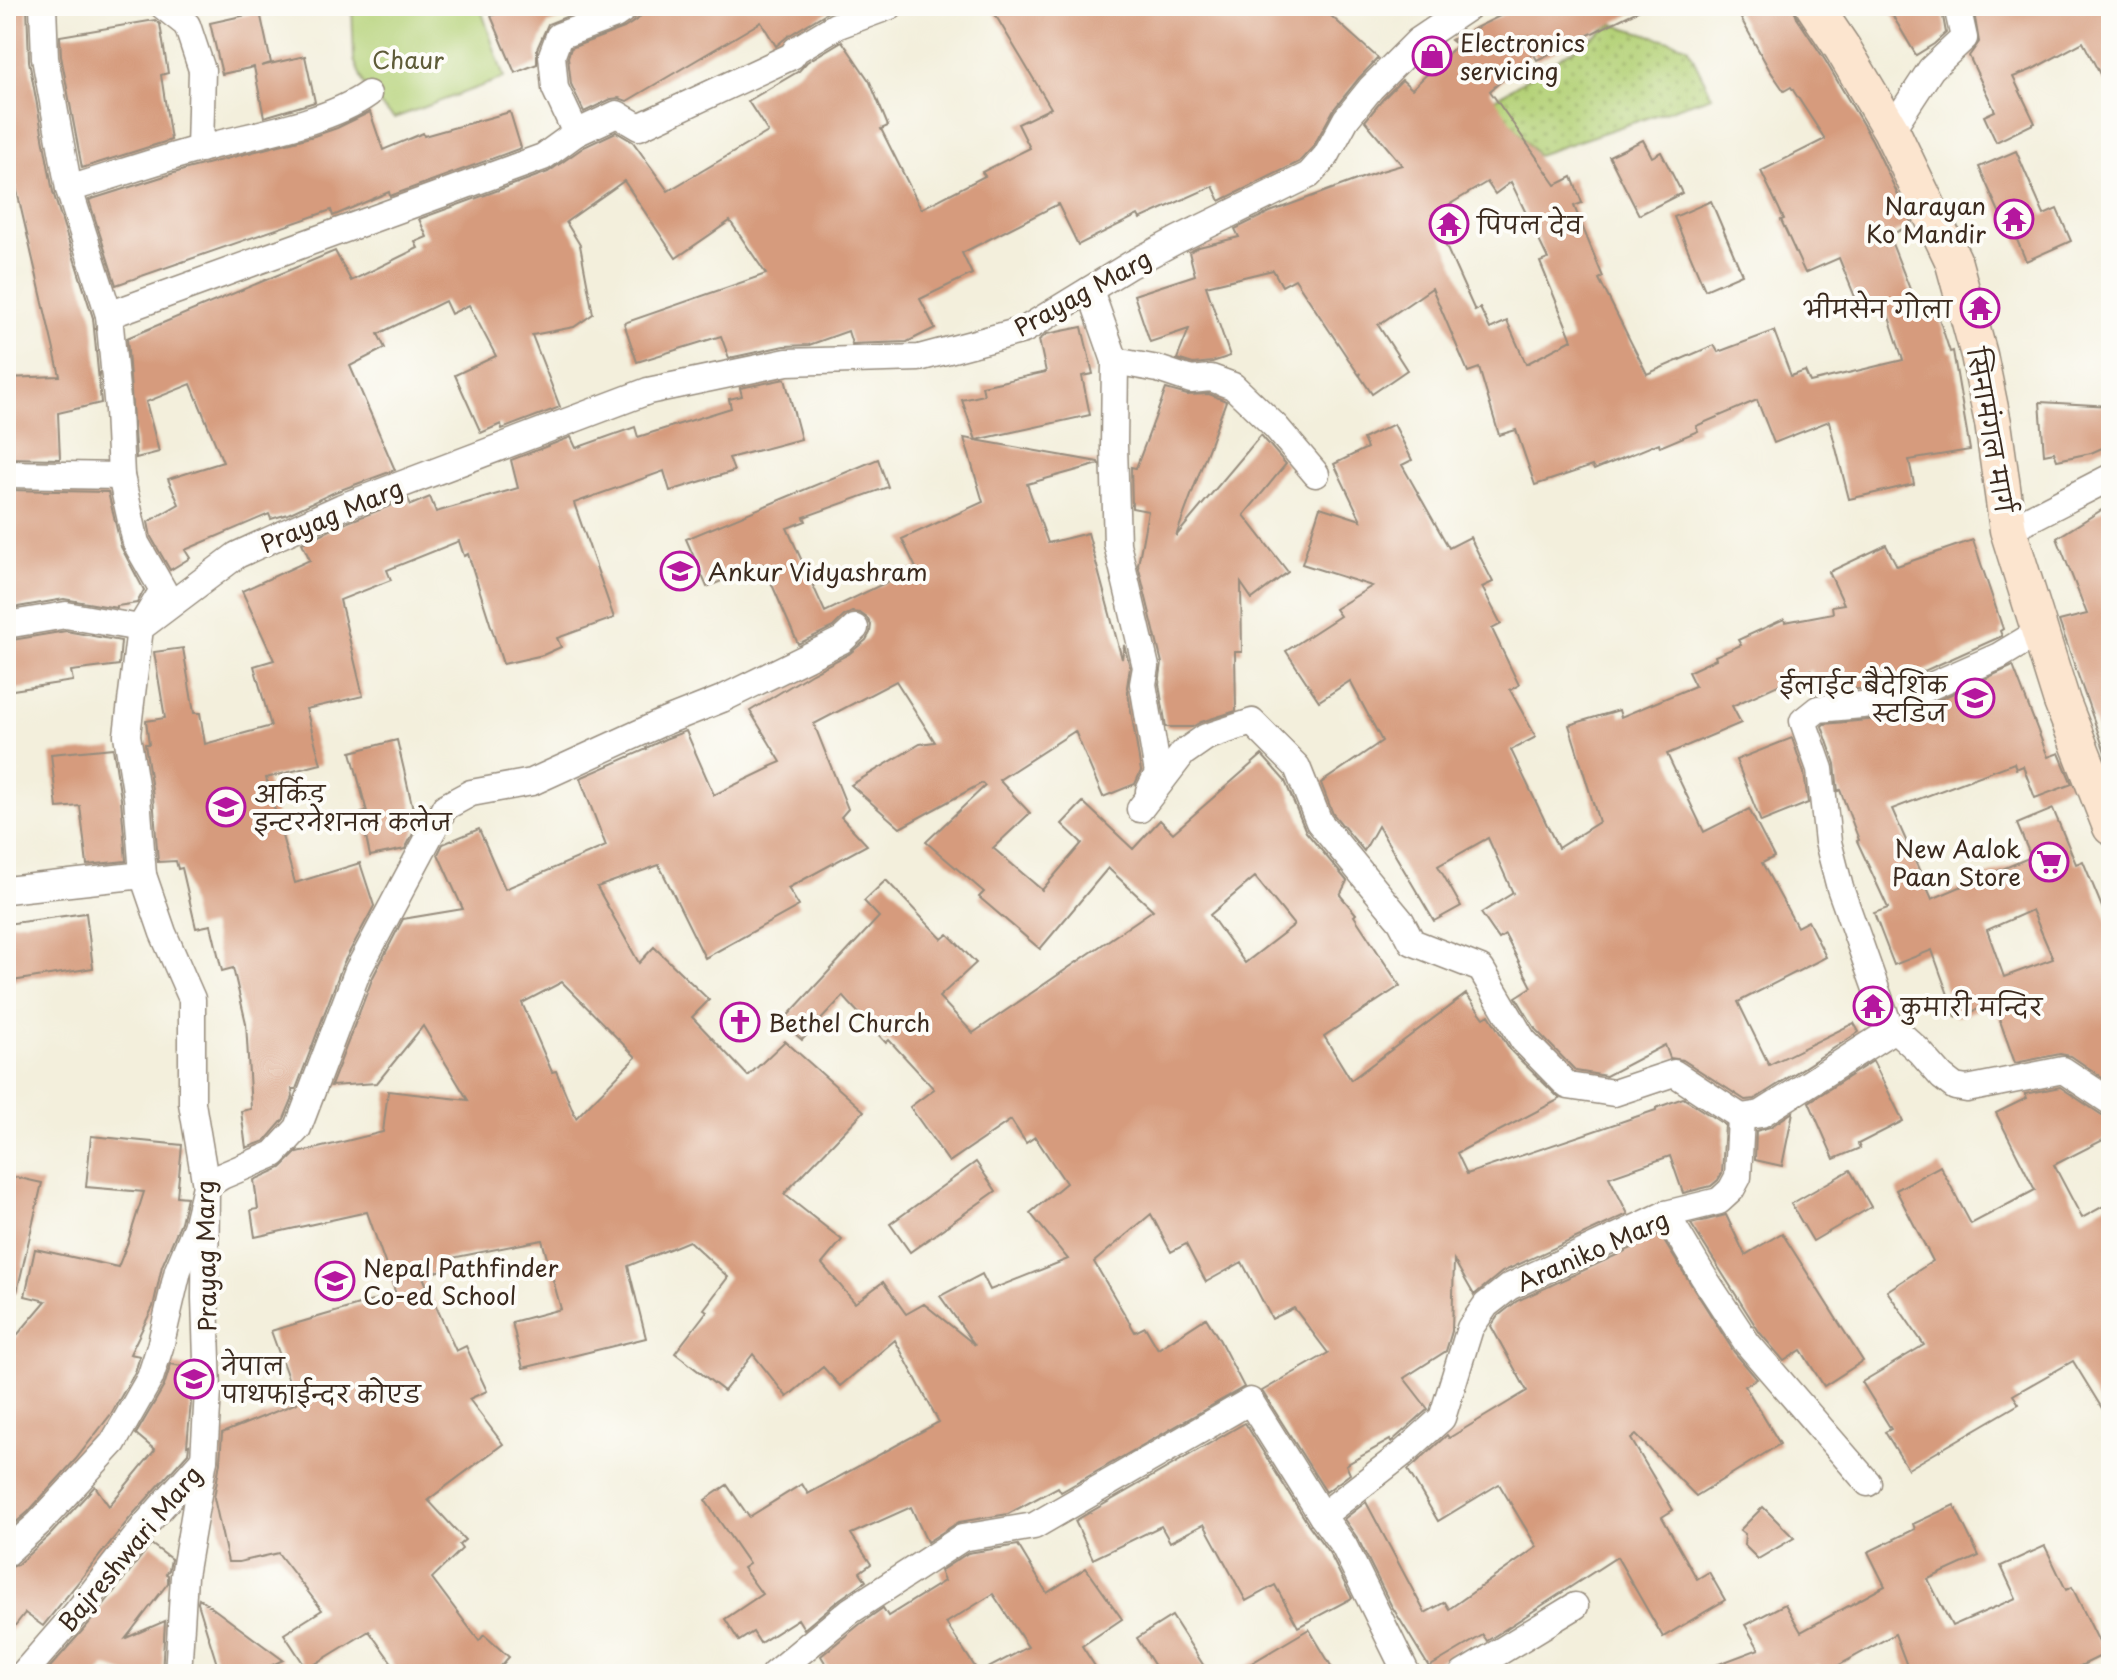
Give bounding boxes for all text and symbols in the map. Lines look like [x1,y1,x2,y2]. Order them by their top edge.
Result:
place label: Electronics servicing [1460,24,1585,88]
shop icon: Electronics servicing [1411,35,1453,77]
park label: Chaur [372,41,444,77]
place label: Narayan Ko Mandir [1866,187,1986,251]
temple icon: Narayan Ko Mandir [1993,198,2035,240]
temple icon: पिपल देव [1428,203,1470,245]
place label: पिपल देव [1475,206,1585,242]
street label: Prayag Marg [1007,240,1157,344]
temple icon: भीमसेन गोला [1959,287,2001,329]
place label: भीमसेन गोला [1803,290,1954,326]
street label: सिनामंगल मार्ग [1958,343,2024,517]
street label: Prayag Marg [254,469,408,561]
school or university icon: Ankur Vidyashram [659,550,701,592]
place label: Ankur Vidyashram [708,553,928,589]
place label: ईलाईट बैदेशिक स्टडिज [1779,665,1949,730]
school or university icon: ईलाईट बैदेशिक स्टडिज [1954,677,1996,719]
place label: अर्किड इन्टरनेशनल कलेज [252,775,453,839]
school or university icon: अर्किड इन्टरनेशनल कलेज [205,786,247,828]
place label: New Aalok Paan Store [1892,830,2021,894]
supermarket icon: New Aalok Paan Store [2028,841,2070,883]
temple icon: कुमारी मन्दिर [1852,985,1894,1027]
place label: कुमारी मन्दिर [1899,988,2044,1025]
church icon: Bethel Church [719,1001,761,1043]
place label: Bethel Church [768,1004,930,1040]
street label: Prayag Marg [186,1180,224,1332]
street label: Araniko Marg [1510,1200,1674,1300]
place label: Nepal Pathfinder Co-ed School [363,1249,558,1313]
school or university icon: Nepal Pathfinder Co-ed School [314,1260,356,1302]
place label: नेपाल पाथफाईन्दर कोएड [220,1347,422,1411]
school or university icon: नेपाल पाथफाईन्दर कोएड [173,1358,215,1400]
street label: Bajreshwari Marg [49,1457,209,1639]

